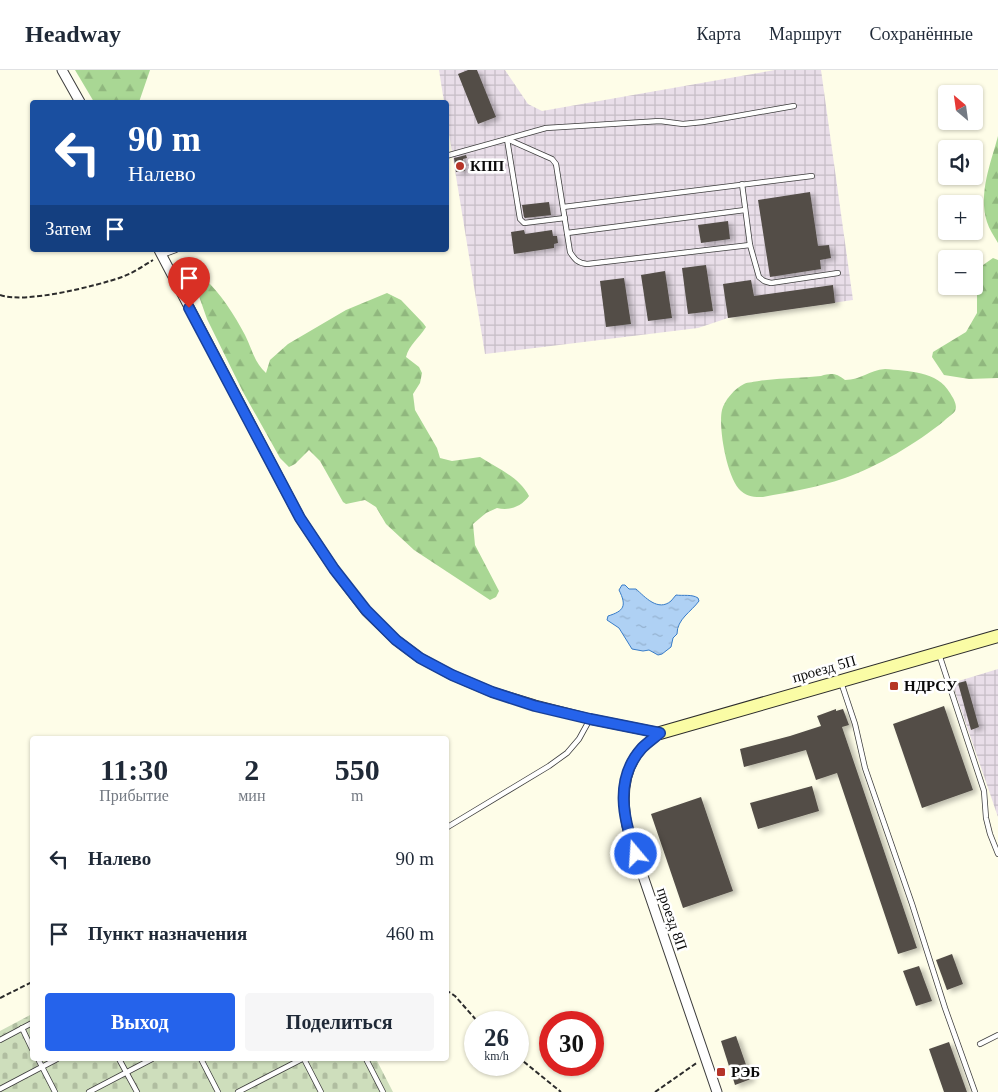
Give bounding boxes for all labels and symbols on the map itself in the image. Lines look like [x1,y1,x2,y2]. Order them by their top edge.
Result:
north arrow [938,85,982,130]
place label: КПП [470,158,505,174]
marker: КПП [454,160,466,172]
pin [168,257,210,308]
street label: проезд 5П [790,652,858,686]
place label: НДРСУ [904,678,957,694]
marker: НДРСУ [888,680,900,692]
position arrow [609,827,661,879]
street label: проезд 8П [654,885,690,953]
speed limit sign: 30 [539,1011,604,1076]
place label: РЭБ [731,1064,760,1080]
marker: РЭБ [715,1066,727,1078]

